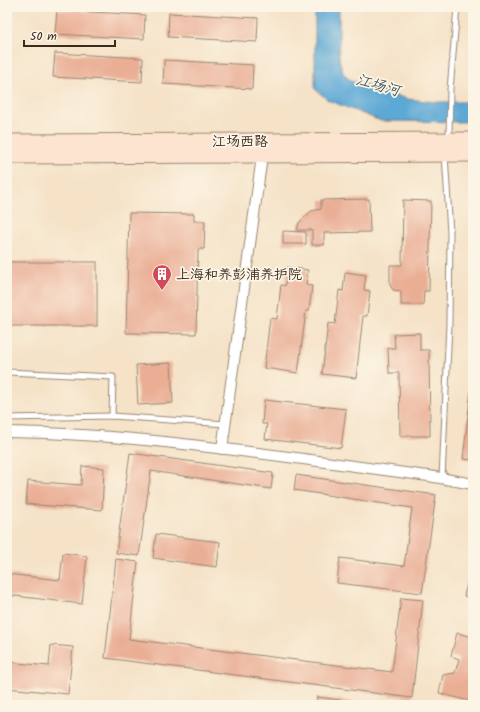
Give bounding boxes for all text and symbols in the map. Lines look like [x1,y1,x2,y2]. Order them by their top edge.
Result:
scale bar [24,22,115,48]
text: 50 m [30,27,57,46]
water label: 江场河 [353,68,406,105]
street label: 江场西路 [212,131,268,153]
building icon: 上海和养彭浦养护院 [151,263,173,291]
place label: 上海和养彭浦养护院 [176,264,302,286]

